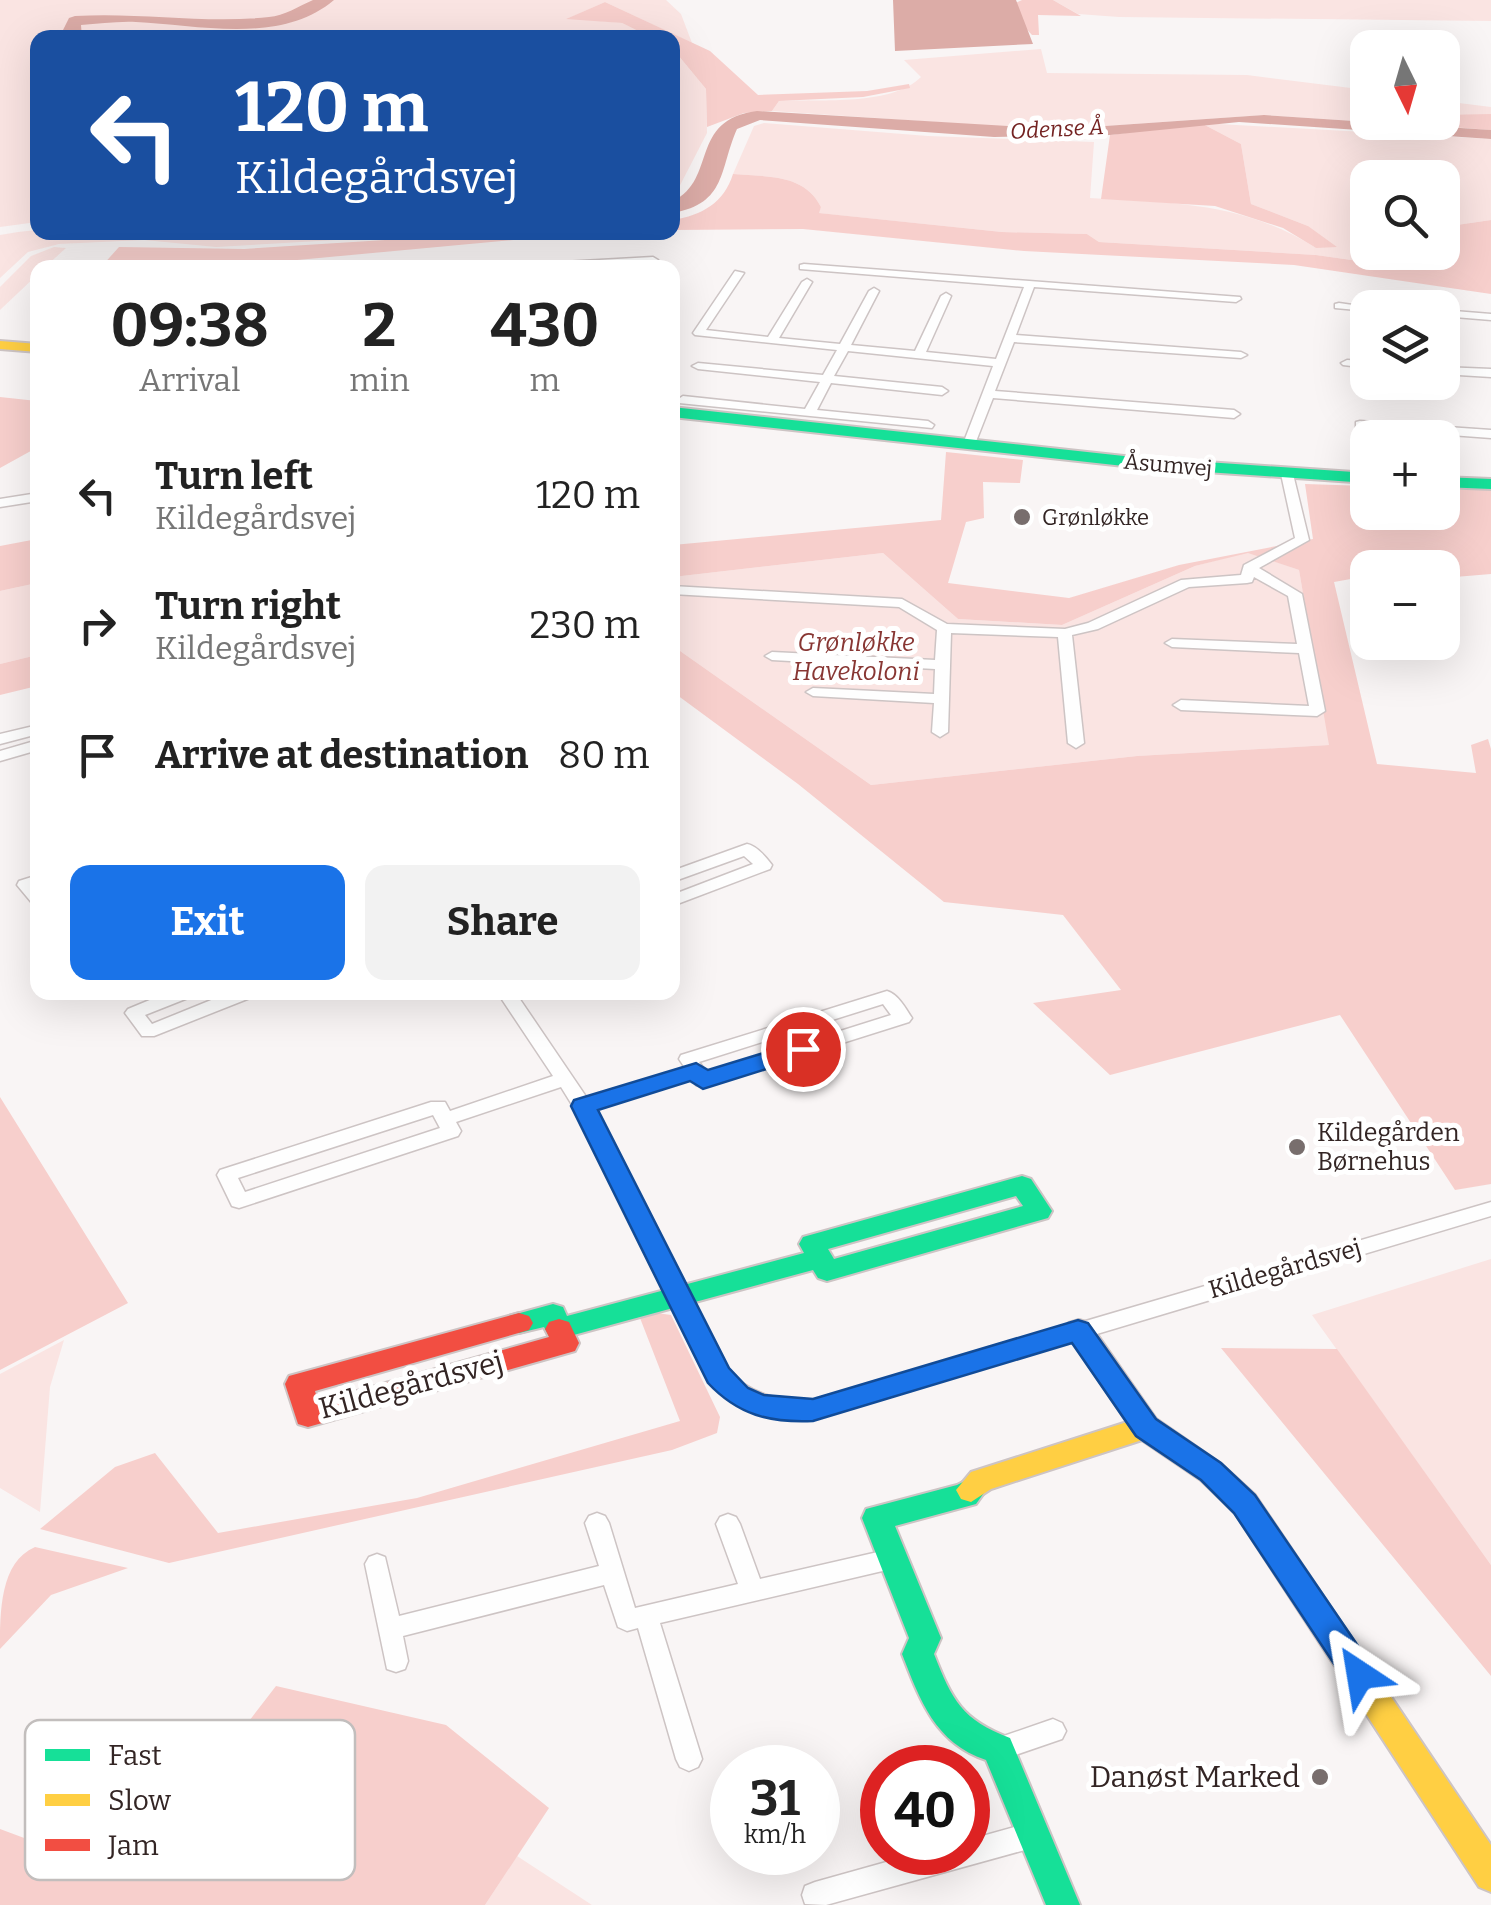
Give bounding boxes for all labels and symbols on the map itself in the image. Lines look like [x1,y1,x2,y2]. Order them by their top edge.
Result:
north arrow [1350,30,1460,140]
water label: Odense Å [1009,113,1105,145]
street label: Åsumvej [1123,448,1213,482]
place label: Grønløkke [1042,504,1149,531]
marker: Grønløkke [1011,506,1033,528]
park label: Grønløkke Havekoloni [792,628,920,687]
pin [761,1007,846,1092]
place label: Kildegården Børnehus [1317,1118,1460,1177]
marker: Kildegården Børnehus [1286,1136,1308,1158]
street label: Kildegårdsvej [1205,1233,1365,1305]
street label: Kildegårdsvej [315,1343,507,1427]
position arrow [1308,1623,1412,1727]
legend [25,1720,355,1880]
text: Fast [108,1739,162,1772]
speed limit sign: 40 [860,1745,990,1875]
place label: Danøst Marked [1090,1759,1300,1795]
marker: Danøst Marked [1309,1766,1331,1788]
text: Slow [108,1784,171,1817]
text: Jam [107,1829,159,1862]

